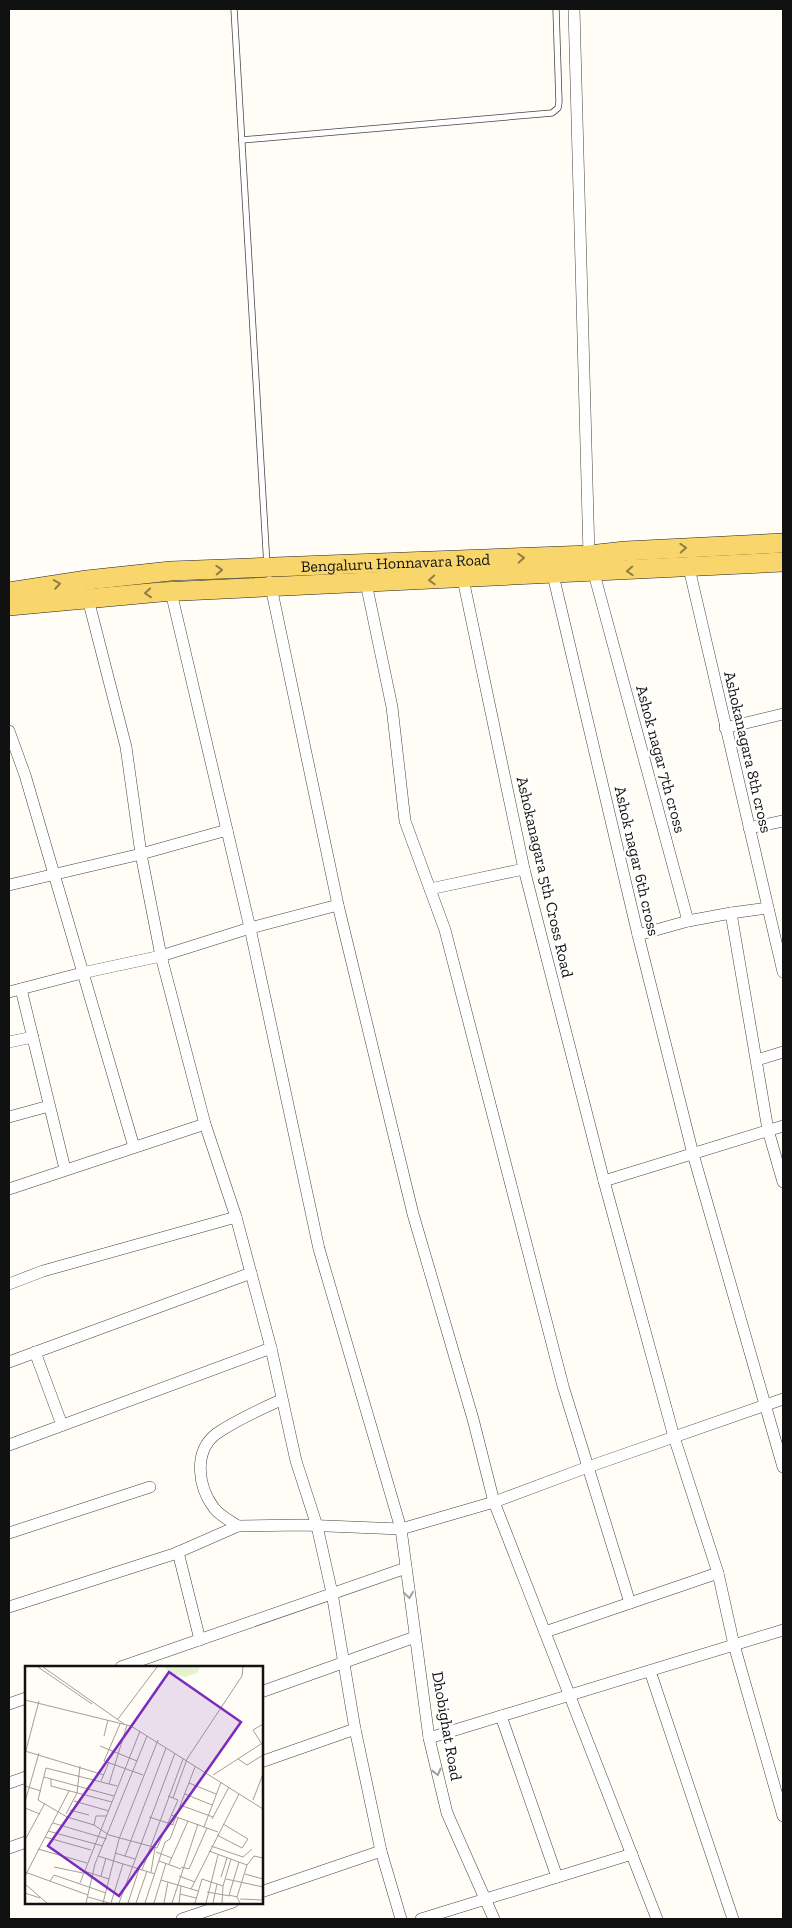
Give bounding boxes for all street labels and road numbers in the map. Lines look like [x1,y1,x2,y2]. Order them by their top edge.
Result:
street label: Bengaluru Honnavara Road [300,549,491,576]
street label: Ashokanagara 8th cross [720,669,776,835]
street label: Ashok nagar 7th cross [632,683,690,835]
street label: Ashokanagara 5th Cross Road [513,775,577,980]
street label: Ashok nagar 6th cross [611,784,663,938]
street label: Dhobighat Road [428,1670,466,1782]

